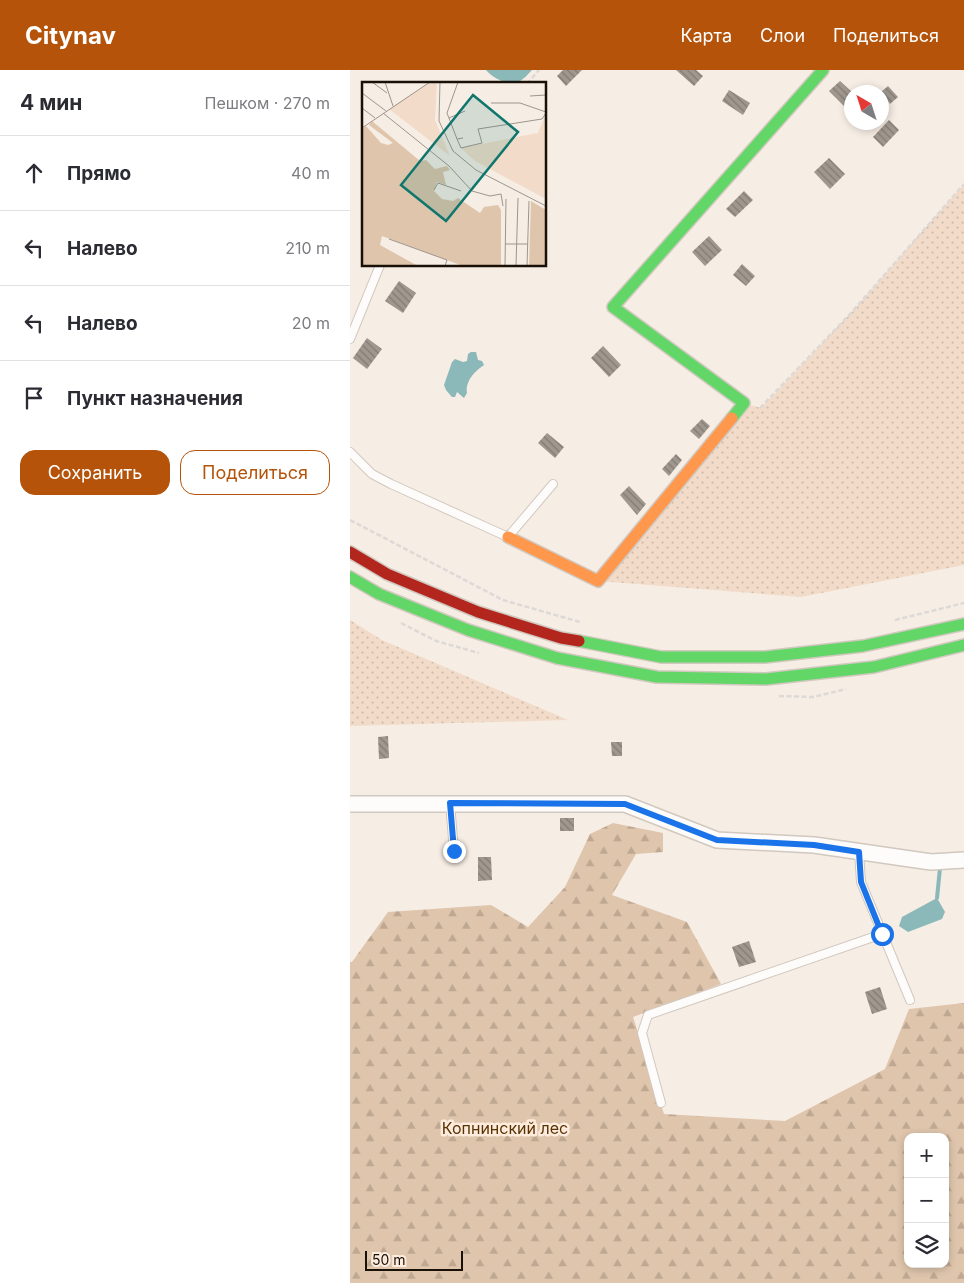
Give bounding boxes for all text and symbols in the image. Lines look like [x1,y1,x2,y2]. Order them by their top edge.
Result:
text: Citynav [25,21,116,50]
text: Карта [680,25,732,46]
text: Слои [760,25,805,46]
text: Поделиться [833,25,939,46]
inset map [362,82,546,266]
north arrow [844,85,889,130]
text: 4 мин [20,90,82,115]
text: Пешком · 270 m [205,93,330,113]
icon: ahead [20,159,48,187]
text: Прямо [67,162,131,185]
text: 40 m [291,163,330,183]
icon: left [20,234,48,262]
text: Налево [67,237,138,260]
text: 210 m [285,238,330,258]
icon: left [20,309,48,337]
text: Налево [67,312,138,335]
text: 20 m [292,313,330,333]
icon: arrive [20,384,48,412]
text: Пункт назначения [67,387,243,410]
button: Сохранить [20,450,170,495]
button: Поделиться [180,450,330,495]
route end [443,840,466,863]
route start [871,923,894,946]
park label: Копнинский лес [442,1118,568,1138]
map controls [904,1133,949,1268]
button: + [904,1133,949,1178]
button: − [904,1178,949,1223]
button: layers [904,1223,949,1268]
scale bar [365,1248,462,1271]
text: 50 m [372,1251,406,1268]

